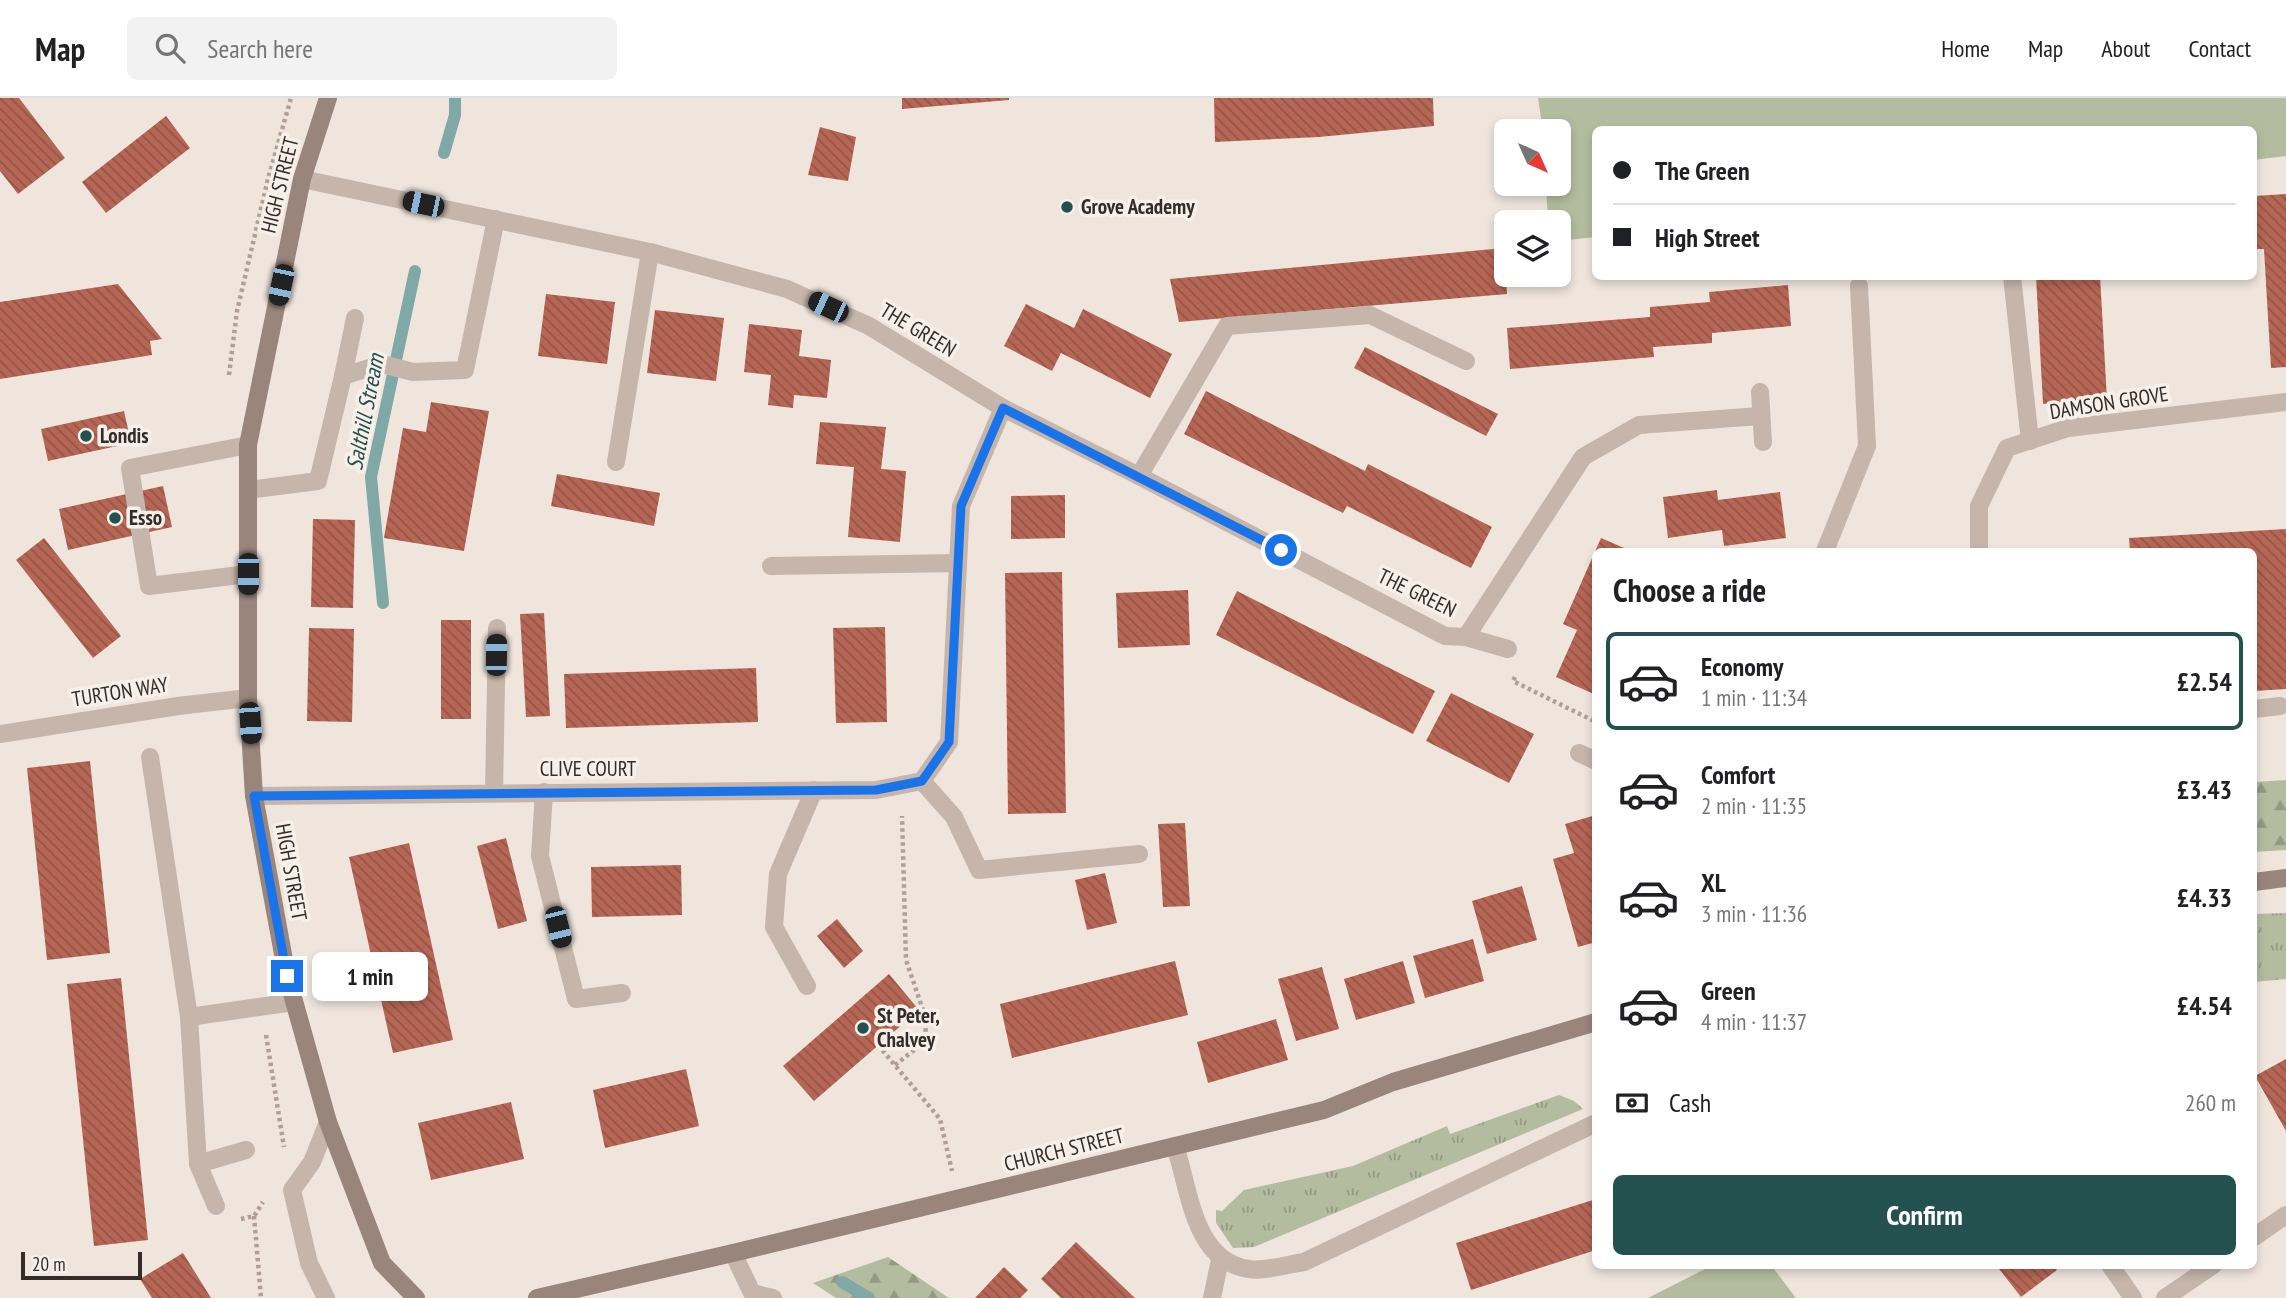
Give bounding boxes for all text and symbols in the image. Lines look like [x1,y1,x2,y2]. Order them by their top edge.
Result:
search box [127,17,617,80]
text: Map [35,27,85,70]
icon: search [151,29,189,67]
text: Search here [207,32,313,65]
text: Home [1941,33,1990,64]
text: Map [2028,33,2063,64]
text: About [2101,33,2150,64]
text: Contact [2188,33,2251,64]
north arrow [1494,119,1572,196]
map controls [1494,119,1571,287]
street label: HIGH STREET [255,133,305,236]
text: The Green [1655,154,1750,187]
car [401,189,446,219]
place label: Grove Academy [1081,193,1195,220]
marker: Grove Academy [1059,199,1075,215]
button: layers [1494,210,1571,287]
text: High Street [1655,221,1760,254]
car [267,262,296,308]
car [805,289,852,325]
street label: THE GREEN [875,296,961,363]
water label: Salthill Stream [339,349,390,472]
street label: DAMSON GROVE [2048,380,2170,425]
place label: Londis [100,422,149,449]
marker: Londis [78,428,94,444]
place label: Esso [129,504,162,531]
marker: Esso [107,510,123,526]
route start [1265,534,1297,566]
car [238,553,259,595]
street label: THE GREEN [1374,562,1461,623]
text: Choose a ride [1613,569,1766,611]
car [486,634,507,676]
icon: car [1617,650,1680,713]
text: Economy [1701,650,1783,683]
text: £2.54 [2177,665,2232,698]
street label: TURTON WAY [70,671,170,712]
text: 1 min · 11:34 [1701,683,1807,712]
car [239,701,262,745]
street label: CLIVE COURT [540,755,637,782]
icon: car [1617,758,1680,821]
text: Comfort [1701,758,1775,791]
text: £3.43 [2177,773,2232,806]
text: 2 min · 11:35 [1701,791,1807,820]
street label: HIGH STREET [270,821,313,923]
icon: car [1617,866,1680,929]
text: XL [1701,866,1726,899]
text: £4.33 [2177,881,2232,914]
text: 3 min · 11:36 [1701,899,1807,928]
car [543,904,574,950]
callout: 1 min [312,952,427,1001]
route end [271,960,303,992]
text: 1 min [347,962,393,991]
icon: car [1617,974,1680,1037]
text: Green [1701,974,1756,1007]
text: £4.54 [2177,989,2232,1022]
place label: St Peter, Chalvey [877,1002,940,1053]
text: 4 min · 11:37 [1701,1007,1807,1036]
marker: St Peter, Chalvey [855,1020,871,1036]
icon: cash [1613,1084,1651,1122]
text: Cash [1669,1086,1711,1119]
text: 260 m [2185,1088,2236,1117]
street label: CHURCH STREET [1001,1121,1127,1177]
button: Confirm [1613,1175,2236,1255]
scale bar [21,1249,142,1281]
text: 20 m [32,1252,66,1276]

